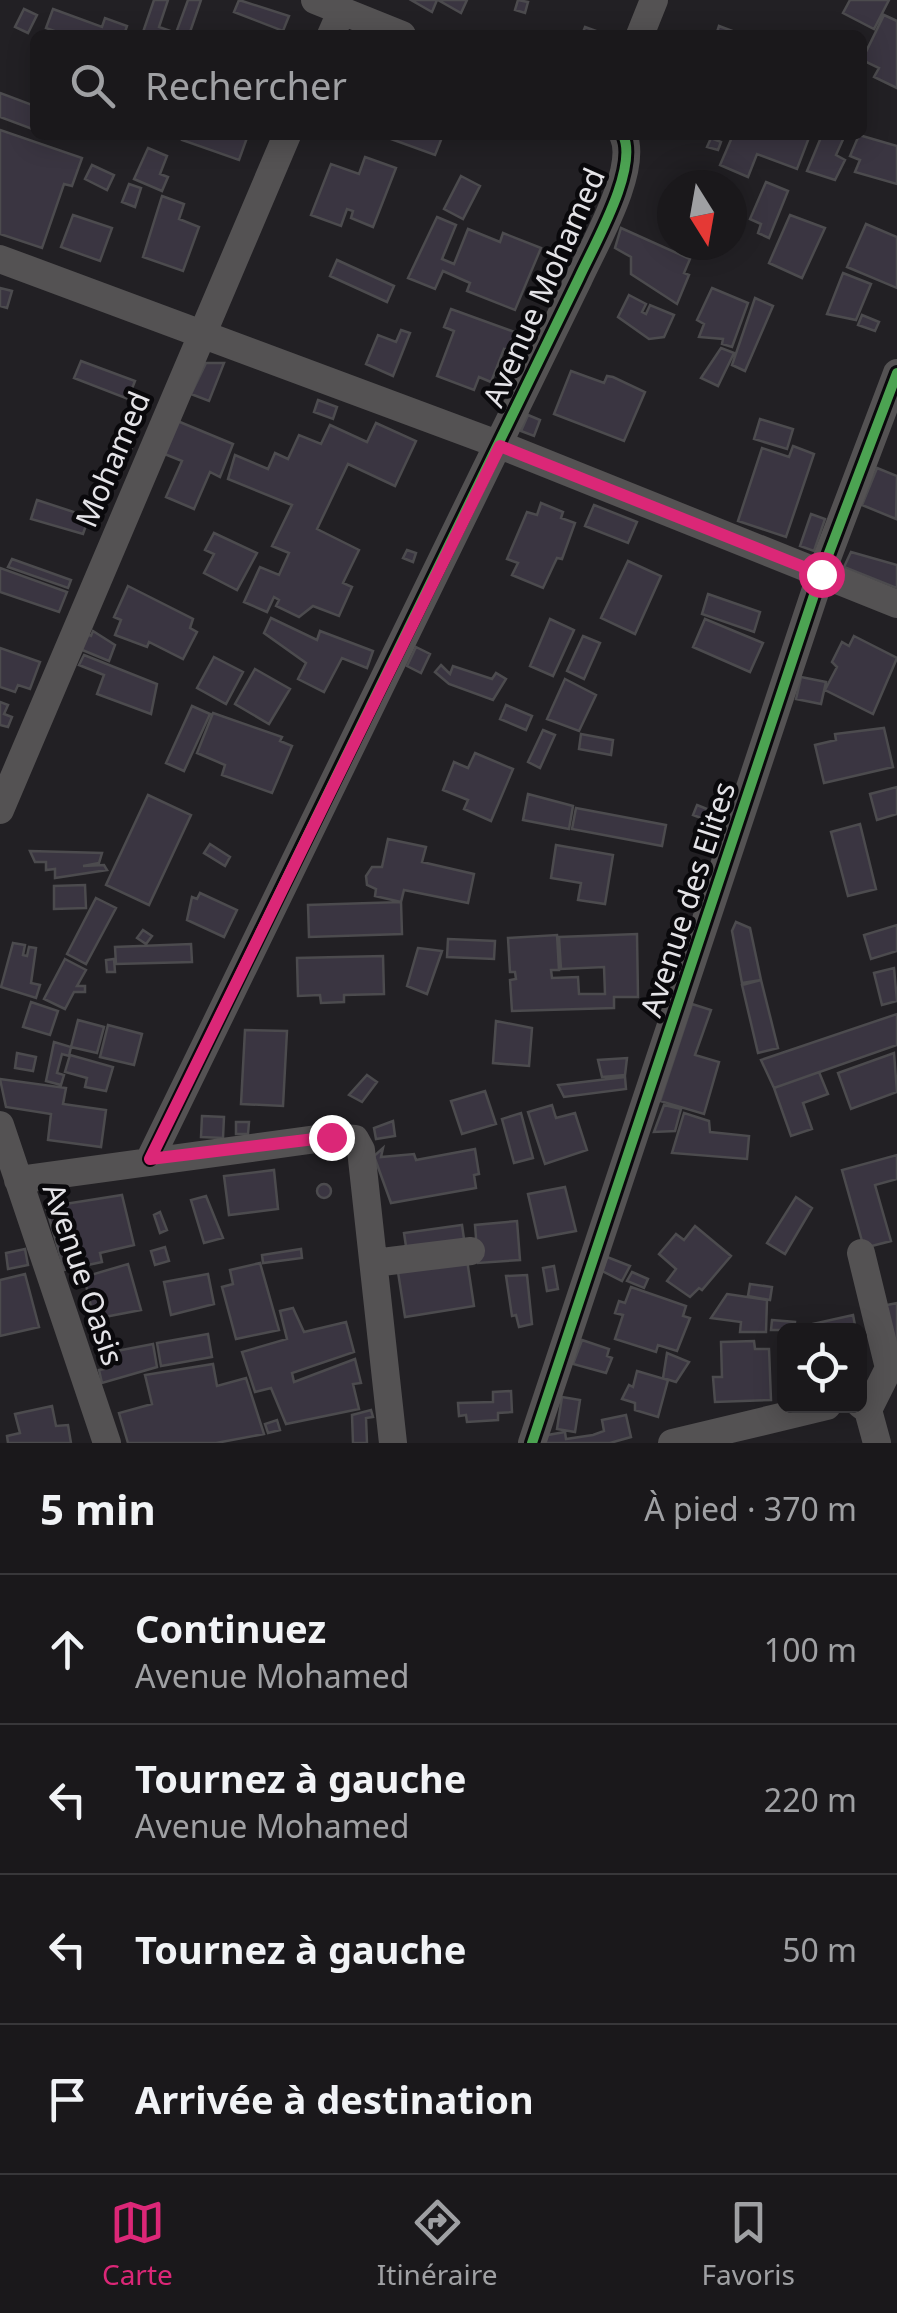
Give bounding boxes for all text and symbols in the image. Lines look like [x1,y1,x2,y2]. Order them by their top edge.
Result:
search box [30,30,867,140]
icon: search [65,58,120,113]
text: Rechercher [145,59,347,111]
street label: Avenue Mohamed [472,161,614,413]
north arrow [657,170,747,260]
street label: Mohamed [65,385,159,533]
route start [799,552,845,598]
street label: Avenue des Elites [630,776,744,1022]
route end [309,1115,355,1161]
street label: Avenue Oasis [34,1178,134,1370]
map controls [777,1323,867,1413]
button: locate [777,1323,867,1413]
text: 5 min [40,1480,156,1537]
text: À pied · 370 m [644,1487,857,1530]
text: Continuez [135,1602,326,1654]
icon: ahead [40,1622,95,1677]
text: 100 m [764,1628,857,1671]
text: Avenue Mohamed [135,1654,409,1697]
text: Tournez à gauche [135,1752,466,1804]
icon: left [40,1772,95,1827]
text: 220 m [764,1778,857,1821]
text: Avenue Mohamed [135,1804,409,1847]
icon: left [40,1922,95,1977]
text: Tournez à gauche [135,1923,466,1975]
text: 50 m [782,1928,857,1971]
icon: arrive [40,2072,95,2127]
text: Arrivée à destination [135,2073,534,2125]
tab: Carte [102,2195,173,2293]
tab: Itinéraire [377,2195,497,2293]
tab: Favoris [701,2195,795,2293]

